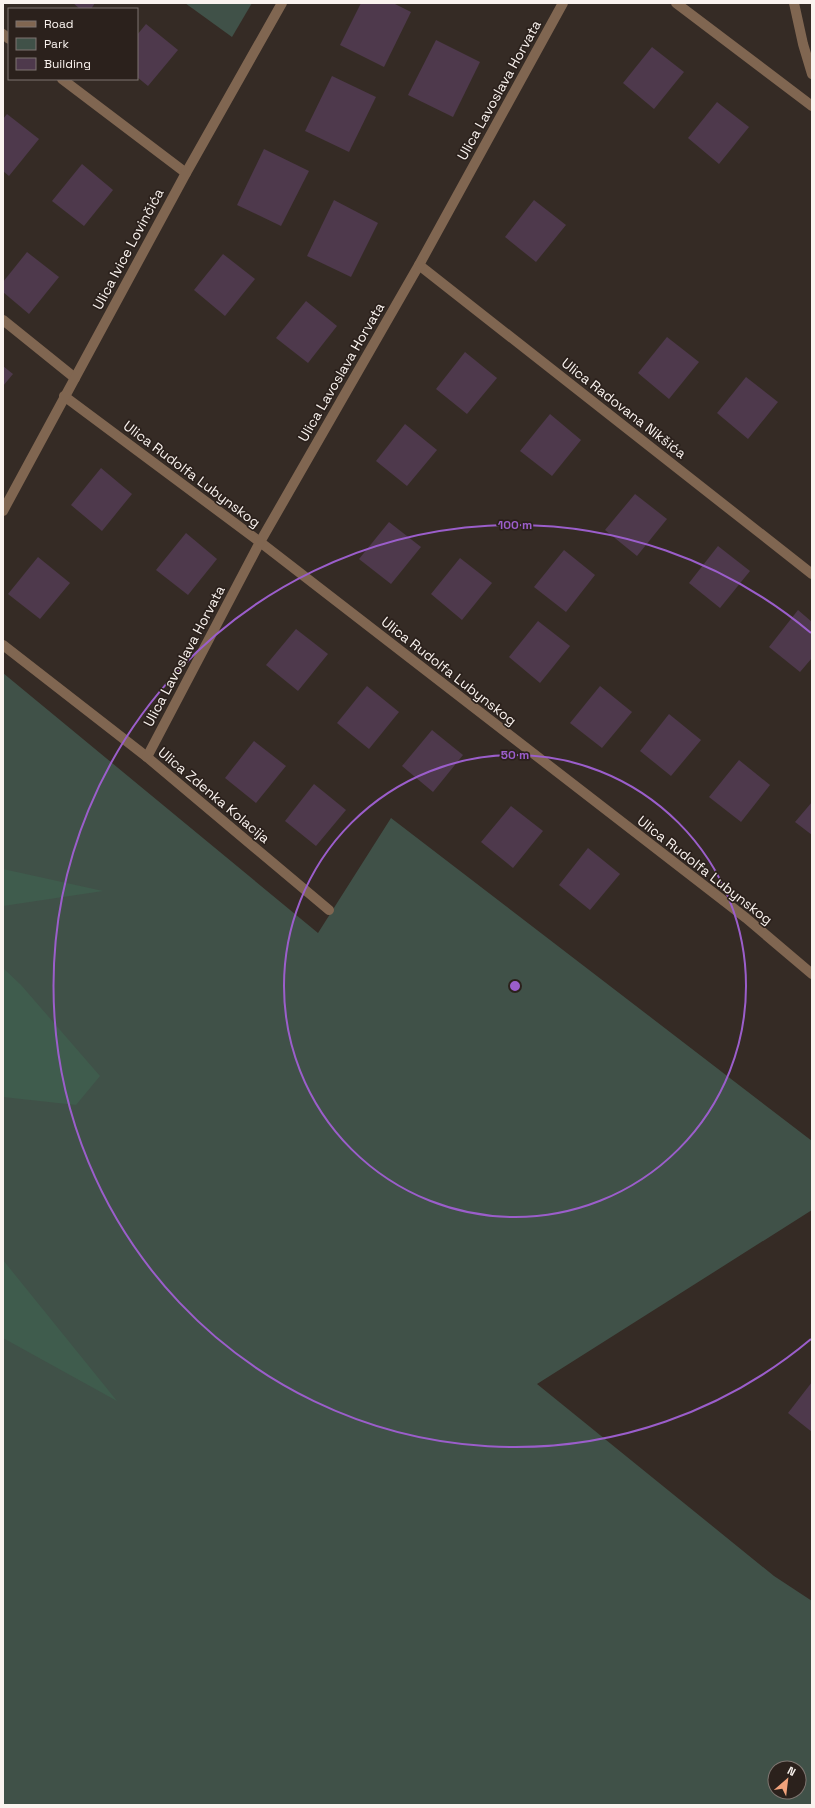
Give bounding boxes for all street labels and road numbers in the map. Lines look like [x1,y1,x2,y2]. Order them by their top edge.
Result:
street label: Ulica Lavoslava Horvata [453,17,545,163]
street label: Ulica Ivice Lovinčića [88,185,168,313]
street label: Ulica Lavoslava Horvata [294,299,388,445]
street label: Ulica Radovana Nikšića [558,354,690,462]
street label: Ulica Rudolfa Lubynskog [120,417,264,531]
street label: Ulica Lavoslava Horvata [139,582,229,730]
street label: Ulica Rudolfa Lubynskog [378,613,520,729]
street label: Ulica Zdenka Kolacija [154,743,274,847]
street label: Ulica Rudolfa Lubynskog [634,812,776,928]

